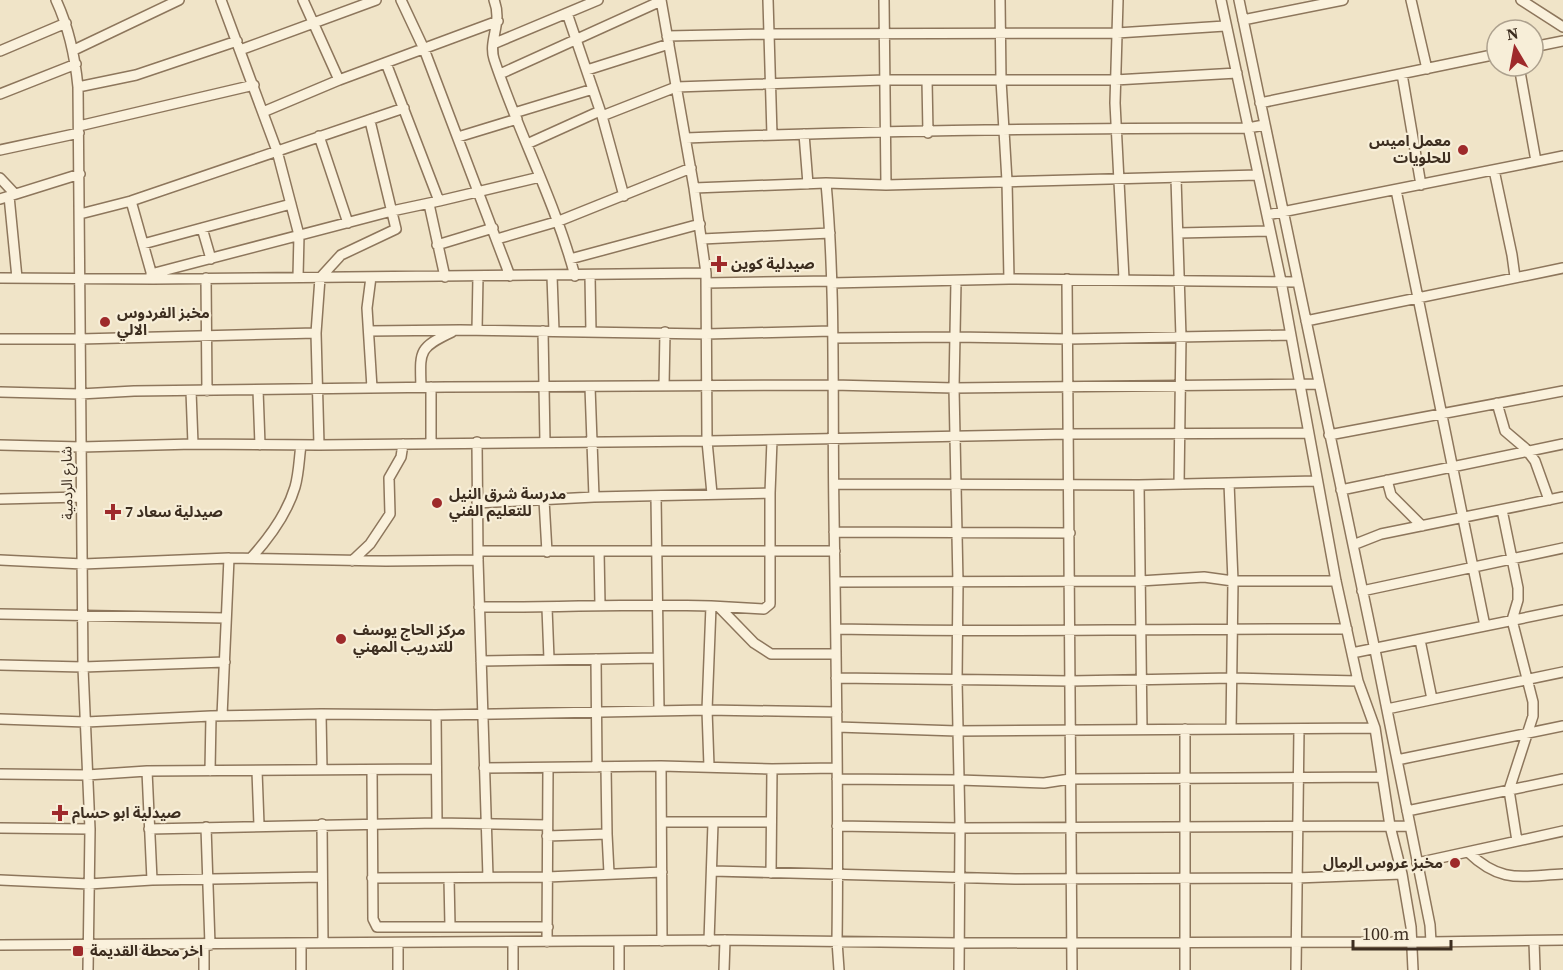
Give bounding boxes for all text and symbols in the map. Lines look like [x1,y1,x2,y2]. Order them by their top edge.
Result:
north arrow [1485,18,1545,78]
text: N [1505,21,1520,45]
place label: معمل اميس للحلويات [1369,130,1451,168]
marker: معمل اميس للحلويات [1456,143,1470,157]
place label: صيدلية كوين [731,253,815,274]
marker: صيدلية كوين [712,257,726,271]
place label: مخبز الفردوس الالي [117,302,210,341]
marker: مخبز الفردوس الالي [98,315,112,329]
street label: شارع الردمية [55,446,80,520]
place label: مدرسة شرق النيل للتعليم الفني [449,483,566,522]
marker: مدرسة شرق النيل للتعليم الفني [430,496,444,510]
place label: صيدلية سعاد 7 [125,501,223,522]
marker: صيدلية سعاد 7 [106,505,120,519]
place label: مركز الحاج يوسف للتدريب المهني [353,619,466,658]
marker: مركز الحاج يوسف للتدريب المهني [334,632,348,646]
place label: صيدلية ابو حسام [72,802,181,824]
marker: صيدلية ابو حسام [53,806,67,820]
place label: مخبز عروس الرمال [1323,852,1443,873]
marker: مخبز عروس الرمال [1448,856,1462,870]
scale bar [1353,913,1450,951]
text: 100 m [1362,921,1409,946]
place label: اخر محطة القديمة [90,940,203,961]
marker: اخر محطة القديمة [71,944,85,958]

